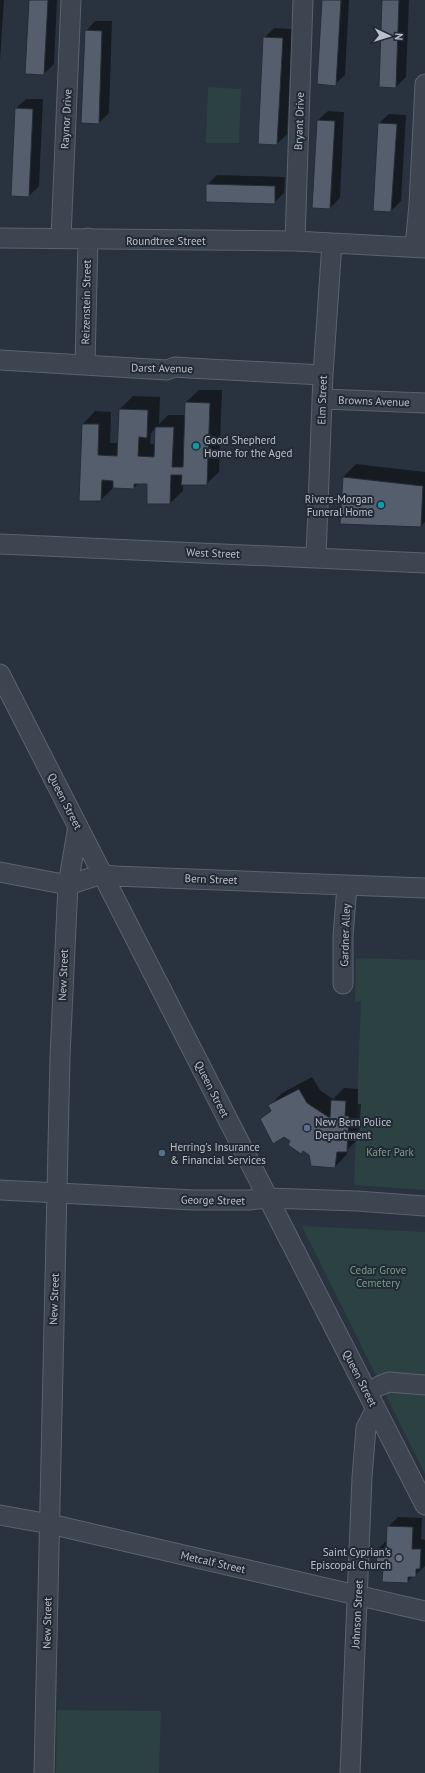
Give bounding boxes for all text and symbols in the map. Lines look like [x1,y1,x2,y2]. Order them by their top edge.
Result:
north arrow [369,16,409,56]
text: N [392,33,406,41]
street label: Raynor Drive [57,88,75,149]
street label: Bryant Drive [291,91,307,150]
street label: Roundtree Street [126,234,206,248]
street label: Reizenstein Street [78,259,94,344]
street label: Darst Avenue [131,360,193,376]
street label: Elm Street [314,375,330,425]
street label: Browns Avenue [338,393,410,409]
place label: Good Shepherd Home for the Aged [204,433,292,460]
marker: Good Shepherd Home for the Aged [191,441,201,451]
place label: Rivers-Morgan Funeral Home [305,492,373,519]
marker: Rivers-Morgan Funeral Home [376,500,386,510]
street label: West Street [186,545,240,561]
street label: Queen Street [45,770,85,832]
street label: Bern Street [184,871,238,887]
street label: Gardner Alley [337,902,353,967]
street label: New Street [55,949,71,1001]
street label: Queen Street [192,1058,232,1120]
place label: New Bern Police Department [315,1115,392,1142]
marker: New Bern Police Department [302,1123,312,1133]
place label: Herring's Insurance & Financial Services [170,1140,266,1167]
park label: Kafer Park [366,1145,415,1159]
marker: Herring's Insurance & Financial Services [157,1148,167,1158]
street label: George Street [181,1192,246,1208]
park label: Cedar Grove Cemetery [350,1263,407,1290]
street label: New Street [46,1273,62,1325]
street label: Queen Street [340,1347,380,1409]
place label: Saint Cyprian's Episcopal Church [310,1545,391,1572]
street label: Metcalf Street [179,1548,247,1576]
marker: Saint Cyprian's Episcopal Church [394,1553,404,1563]
street label: Johnson Street [348,1579,366,1650]
street label: New Street [40,1597,54,1649]

